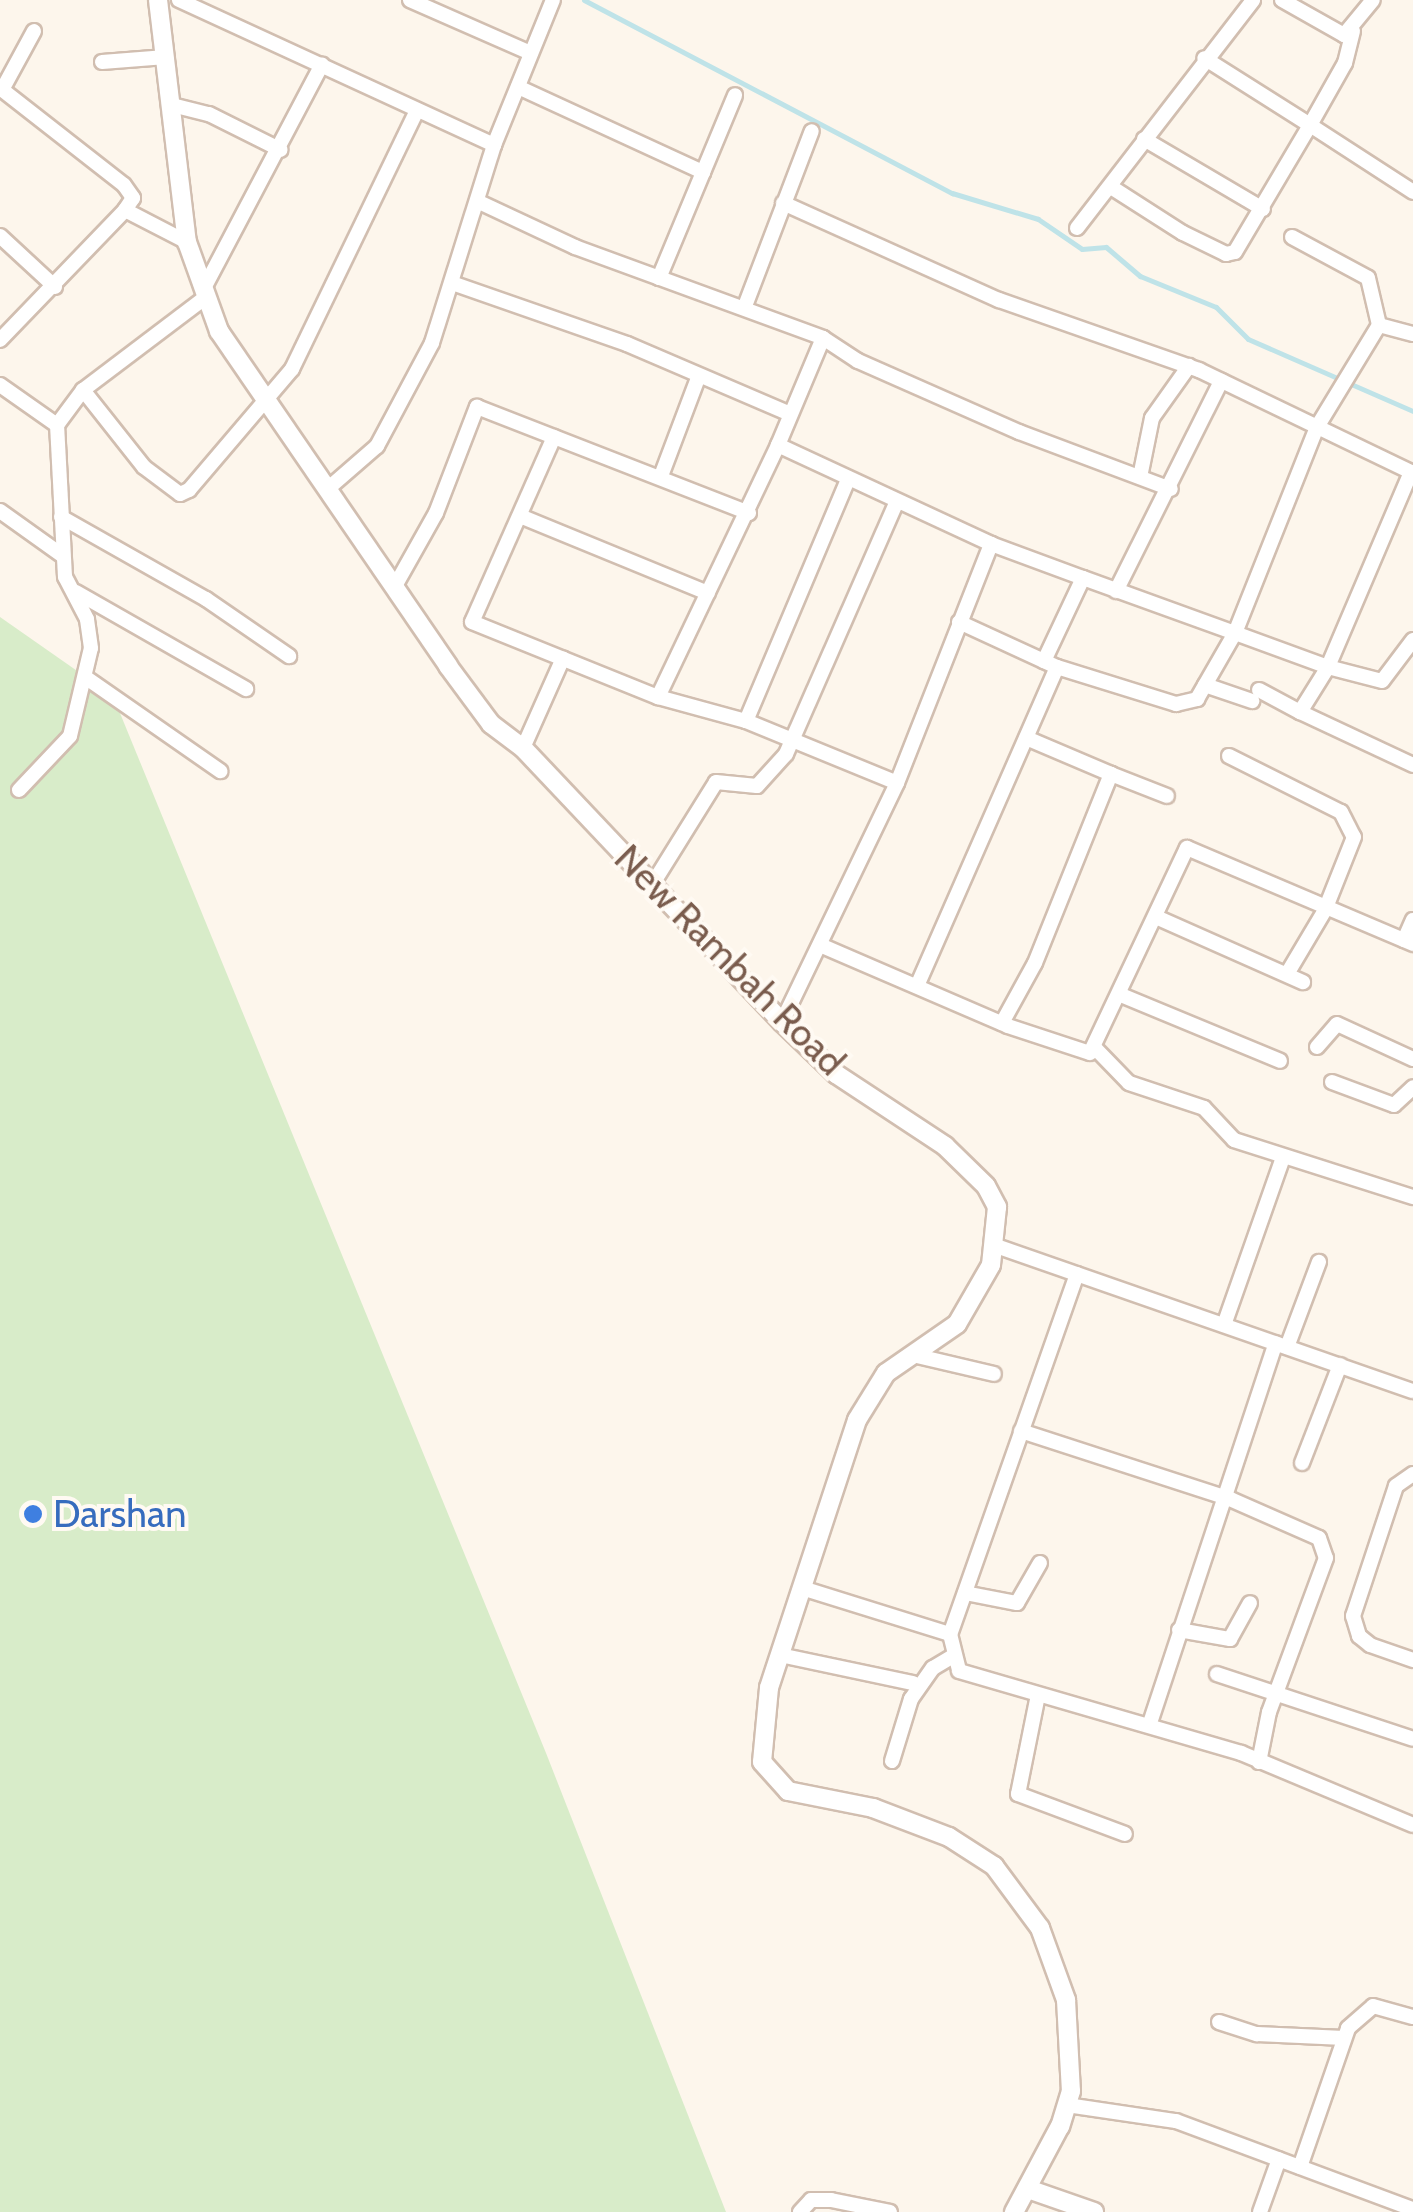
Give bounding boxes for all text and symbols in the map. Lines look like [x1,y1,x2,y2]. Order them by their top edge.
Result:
street label: New Rambah Road [605,835,855,1085]
place label: Darshan [53,1491,186,1537]
marker: Darshan [22,1503,44,1525]

